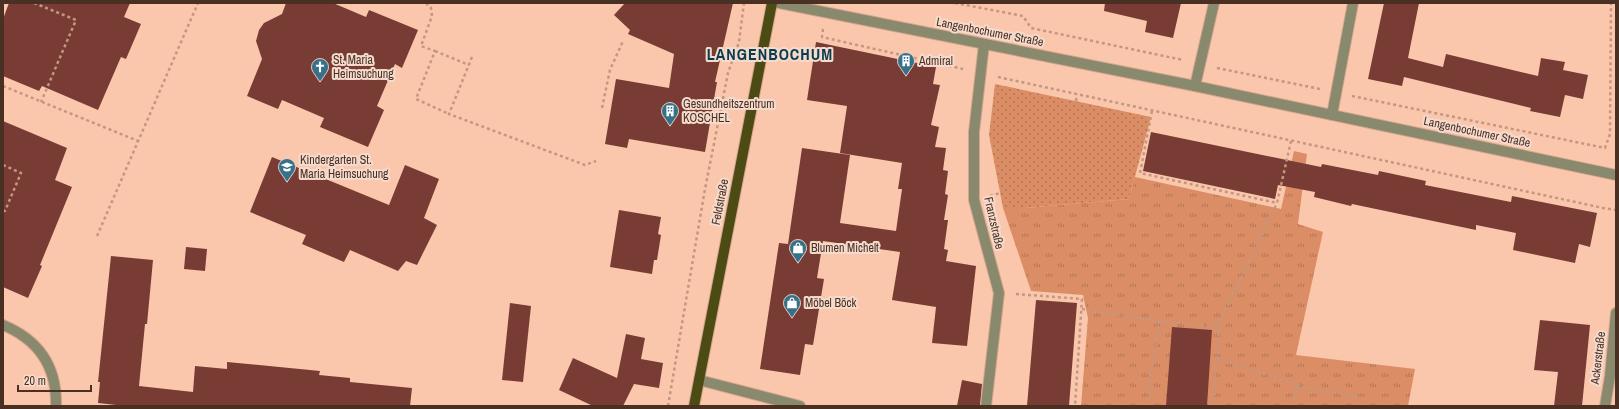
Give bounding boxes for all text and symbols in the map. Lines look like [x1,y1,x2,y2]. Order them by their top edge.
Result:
street label: Langenbochumer Straße [935,14,1045,50]
district label: LANGENBOCHUM [707,43,833,65]
building icon: Admiral [896,51,916,76]
place label: St. Maria Heimsuchung [333,52,394,82]
place label: Admiral [918,53,953,69]
church icon: St. Maria Heimsuchung [310,57,330,82]
place label: Gesundheitszentrum KOSCHEL [683,96,774,126]
building icon: Gesundheitszentrum KOSCHEL [660,101,680,126]
street label: Langenbochumer Straße [1422,113,1532,151]
place label: Kindergarten St. Maria Heimsuchung [300,152,389,182]
school or university icon: Kindergarten St. Maria Heimsuchung [277,157,297,182]
street label: Feldstraße [708,178,732,226]
street label: Franzstraße [980,195,1008,251]
shop icon: Blumen Michelt [788,238,808,263]
place label: Blumen Michelt [811,240,879,256]
shop icon: Möbel Böck [782,293,802,318]
place label: Möbel Böck [805,295,856,311]
street label: Ackerstraße [1587,331,1609,386]
scale bar [18,367,91,393]
text: 20 m [24,373,46,389]

